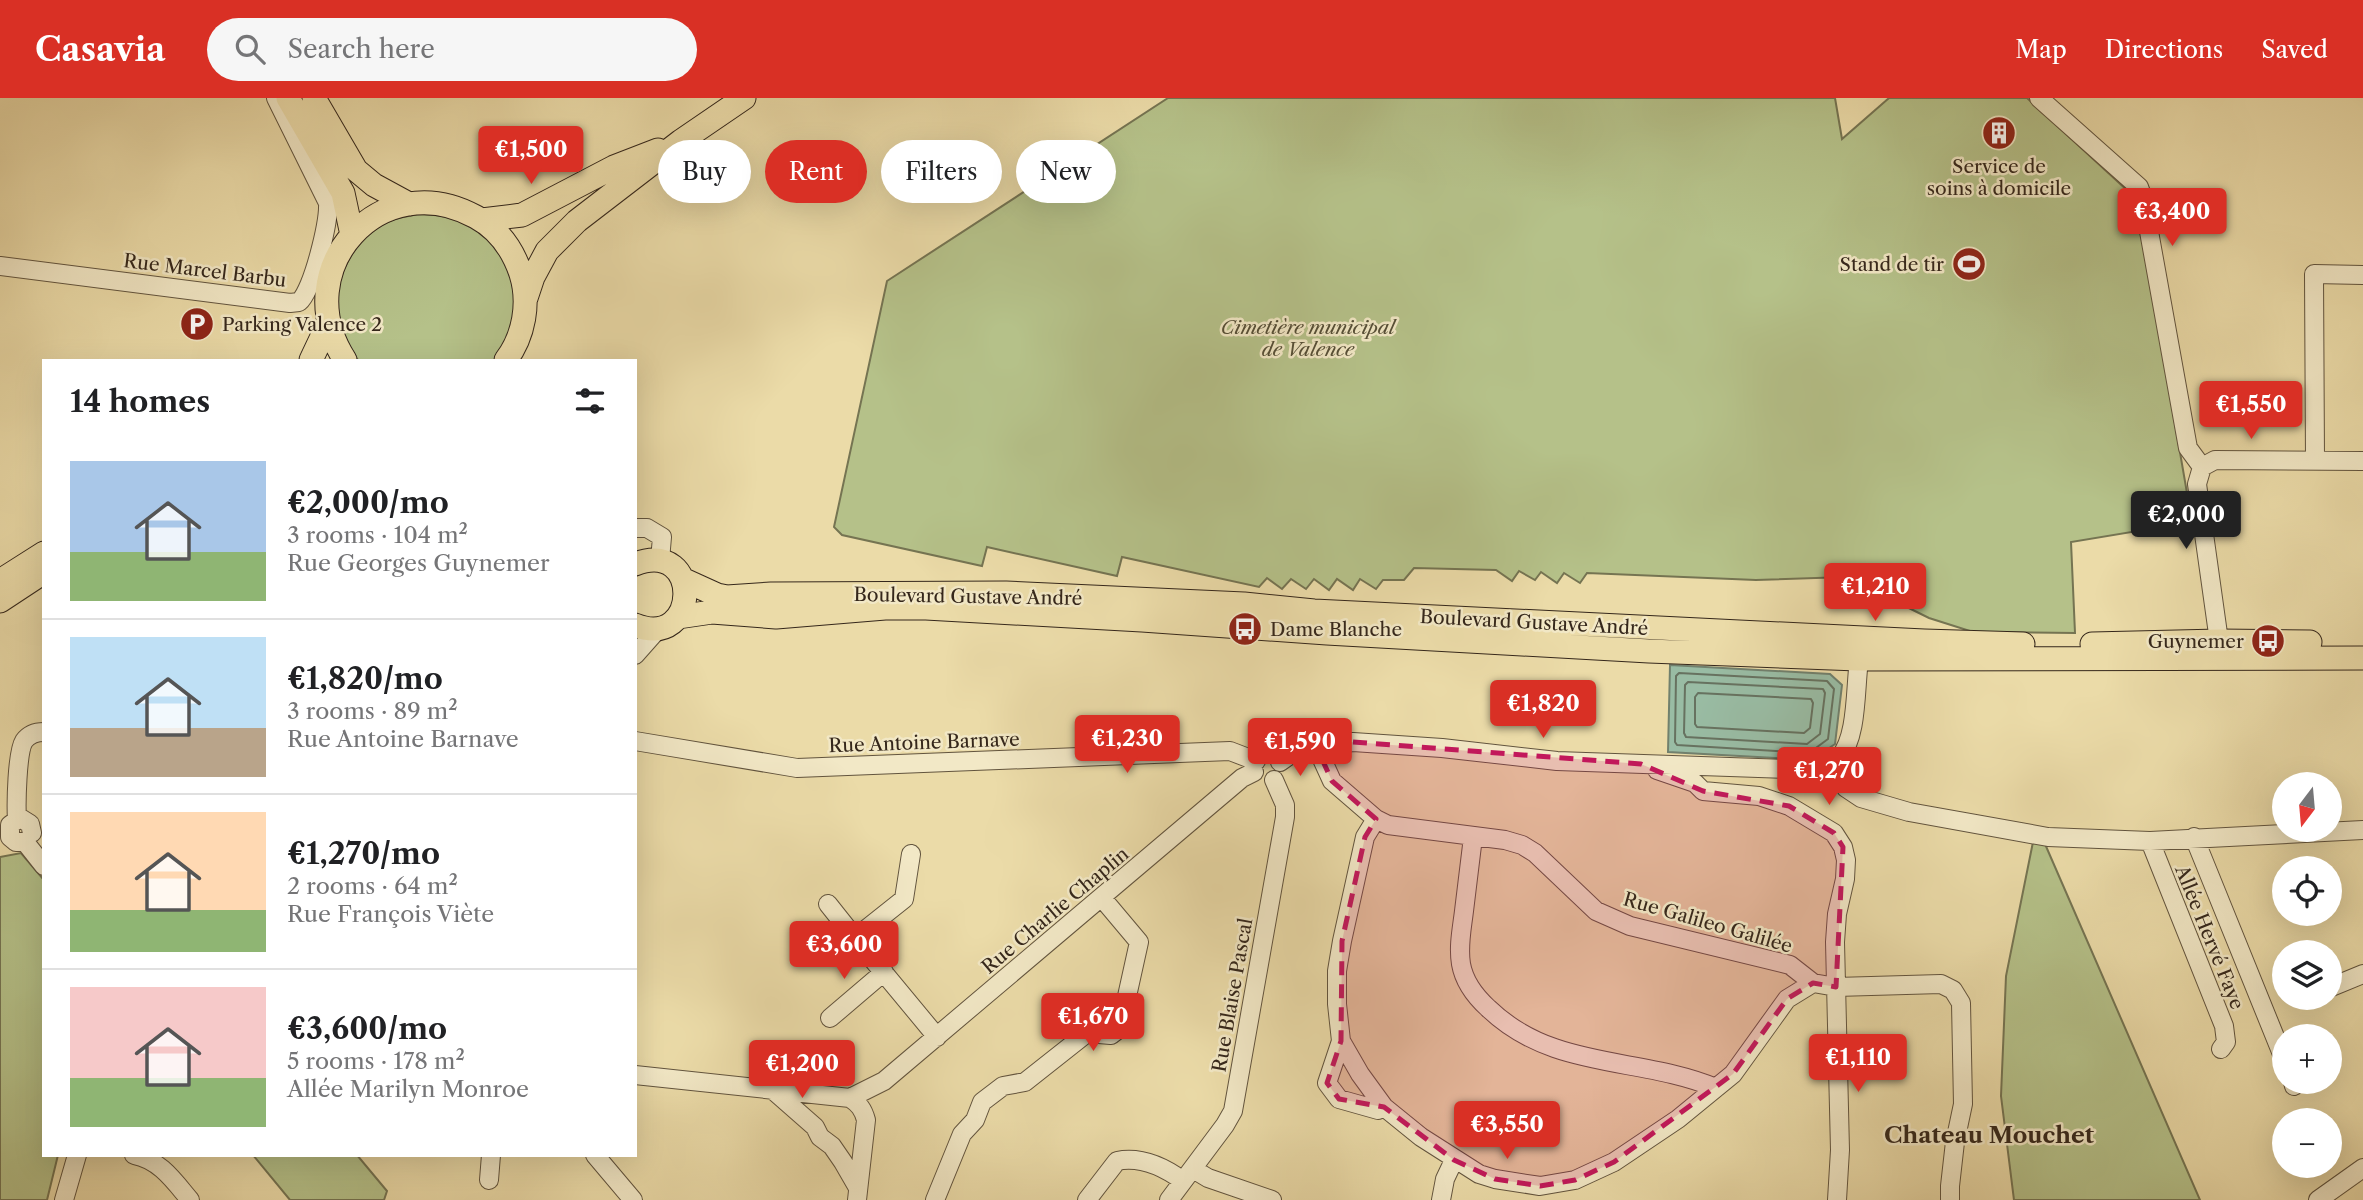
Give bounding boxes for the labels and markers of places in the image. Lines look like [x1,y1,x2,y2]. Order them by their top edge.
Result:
building icon: Service de soins à domicile [1980,114,2018,152]
pin: €1,500 [474,126,588,186]
place label: Service de soins à domicile [1927,155,2071,200]
pin: €3,400 [2115,188,2229,248]
sports icon: Stand de tir [1950,245,1988,283]
place label: Stand de tir [1840,253,1944,276]
parking icon: Parking Valence 2 [178,305,216,343]
place label: Parking Valence 2 [222,313,382,336]
pin: €1,550 [2194,382,2308,441]
pin: €2,000 [2129,491,2243,551]
pin: €1,210 [1818,564,1932,623]
bus stop icon: Dame Blanche [1226,610,1264,648]
place label: Dame Blanche [1270,618,1402,641]
bus stop icon: Guynemer [2249,622,2287,660]
place label: Guynemer [2148,630,2244,653]
pin: €1,820 [1486,680,1600,740]
pin: €1,230 [1070,716,1184,775]
pin: €1,590 [1243,718,1357,778]
pin: €1,270 [1772,748,1886,807]
pin: €3,600 [787,922,901,981]
pin: €1,670 [1036,993,1150,1053]
pin: €1,110 [1801,1034,1915,1094]
pin: €1,200 [745,1040,859,1100]
pin: €3,550 [1450,1102,1564,1161]

